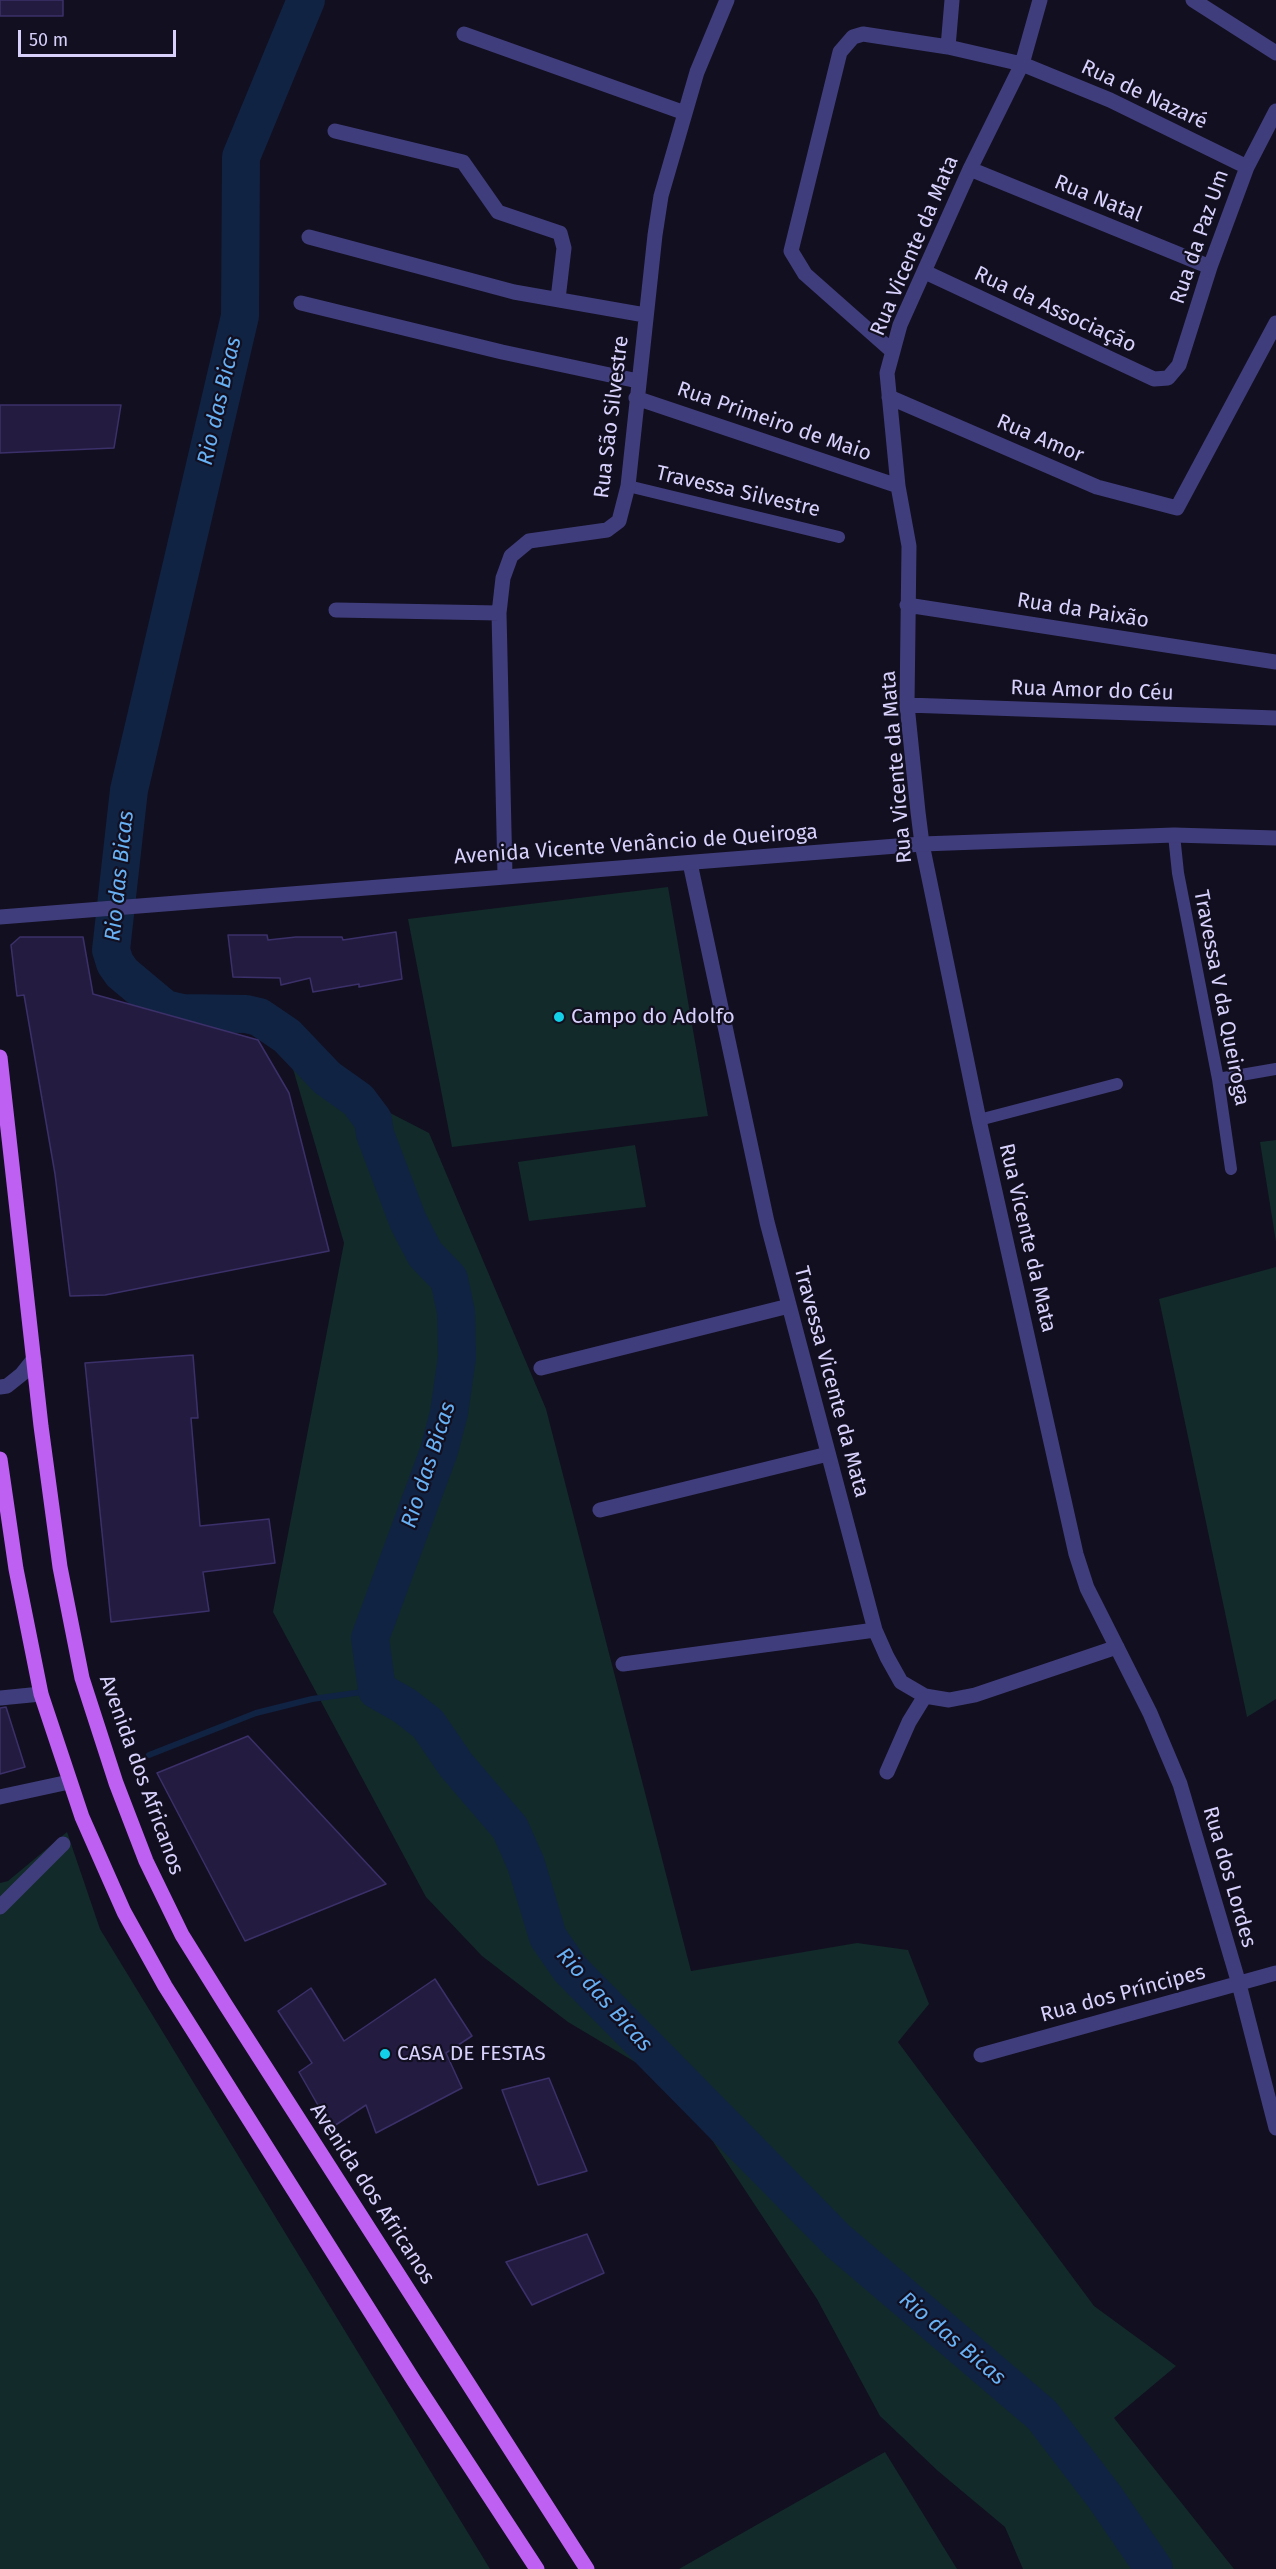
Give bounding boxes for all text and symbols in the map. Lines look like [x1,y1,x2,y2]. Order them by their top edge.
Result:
scale bar [21,18,178,56]
text: 50 m [29,29,68,51]
street label: Rua de Nazaré [1077,55,1211,135]
street label: Rua Vicente da Mata [866,152,964,340]
street label: Rua da Paz Um [1165,166,1235,308]
street label: Rua Natal [1050,170,1146,228]
street label: Rua da Associação [970,261,1140,359]
water label: Rio das Bicas [192,334,248,468]
street label: Rua São Silvestre [590,334,634,500]
street label: Rua Primeiro de Maio [673,377,875,467]
street label: Rua Amor [993,409,1087,469]
street label: Travessa Silvestre [653,461,823,523]
street label: Rua da Paixão [1015,588,1151,634]
street label: Rua Vicente da Mata [876,670,918,864]
street label: Rua Amor do Céu [1010,676,1174,706]
water label: Rio das Bicas [100,809,140,943]
street label: Avenida Vicente Venâncio de Queiroga [453,820,819,870]
street label: Travessa V da Queiroga [1188,888,1254,1108]
place label: Campo do Adolfo [571,1004,735,1030]
marker: Campo do Adolfo [552,1010,566,1024]
street label: Rua Vicente da Mata [993,1141,1061,1335]
street label: Travessa Vicente da Mata [788,1264,874,1500]
water label: Rio das Bicas [396,1399,462,1531]
street label: Avenida dos Africanos [93,1672,189,1878]
street label: Rua dos Lordes [1197,1804,1261,1950]
water label: Rio das Bicas [550,1942,658,2058]
street label: Rua dos Príncipes [1038,1960,1208,2028]
place label: CASA DE FESTAS [397,2041,546,2067]
marker: CASA DE FESTAS [378,2047,392,2061]
street label: Avenida dos Africanos [304,2099,440,2289]
water label: Rio das Bicas [893,2287,1011,2391]

